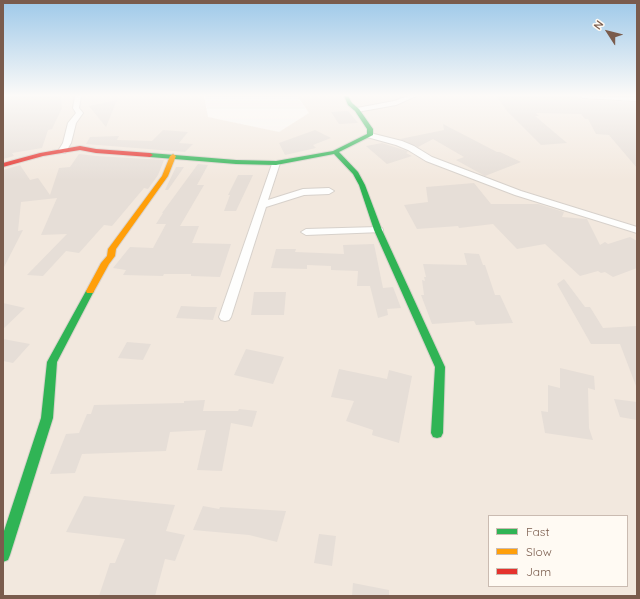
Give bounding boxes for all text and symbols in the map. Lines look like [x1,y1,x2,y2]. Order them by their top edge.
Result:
north arrow [588,12,628,52]
text: N [590,18,606,32]
legend [488,515,628,587]
text: Fast [526,524,550,539]
text: Slow [526,544,552,559]
text: Jam [526,564,551,579]

